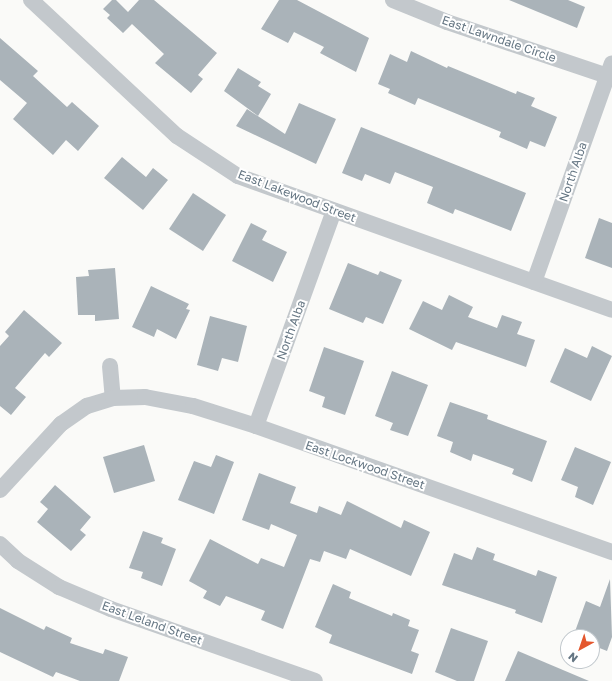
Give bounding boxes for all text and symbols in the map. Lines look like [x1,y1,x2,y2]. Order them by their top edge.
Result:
street label: East Lawndale Circle [440,13,558,65]
street label: North Alba [556,140,590,204]
street label: East Lakewood Street [236,167,358,225]
street label: North Alba [274,298,308,362]
street label: East Lockwood Street [303,438,427,492]
street label: East Leland Street [100,598,204,648]
north arrow [560,629,600,669]
text: N [565,650,580,665]

